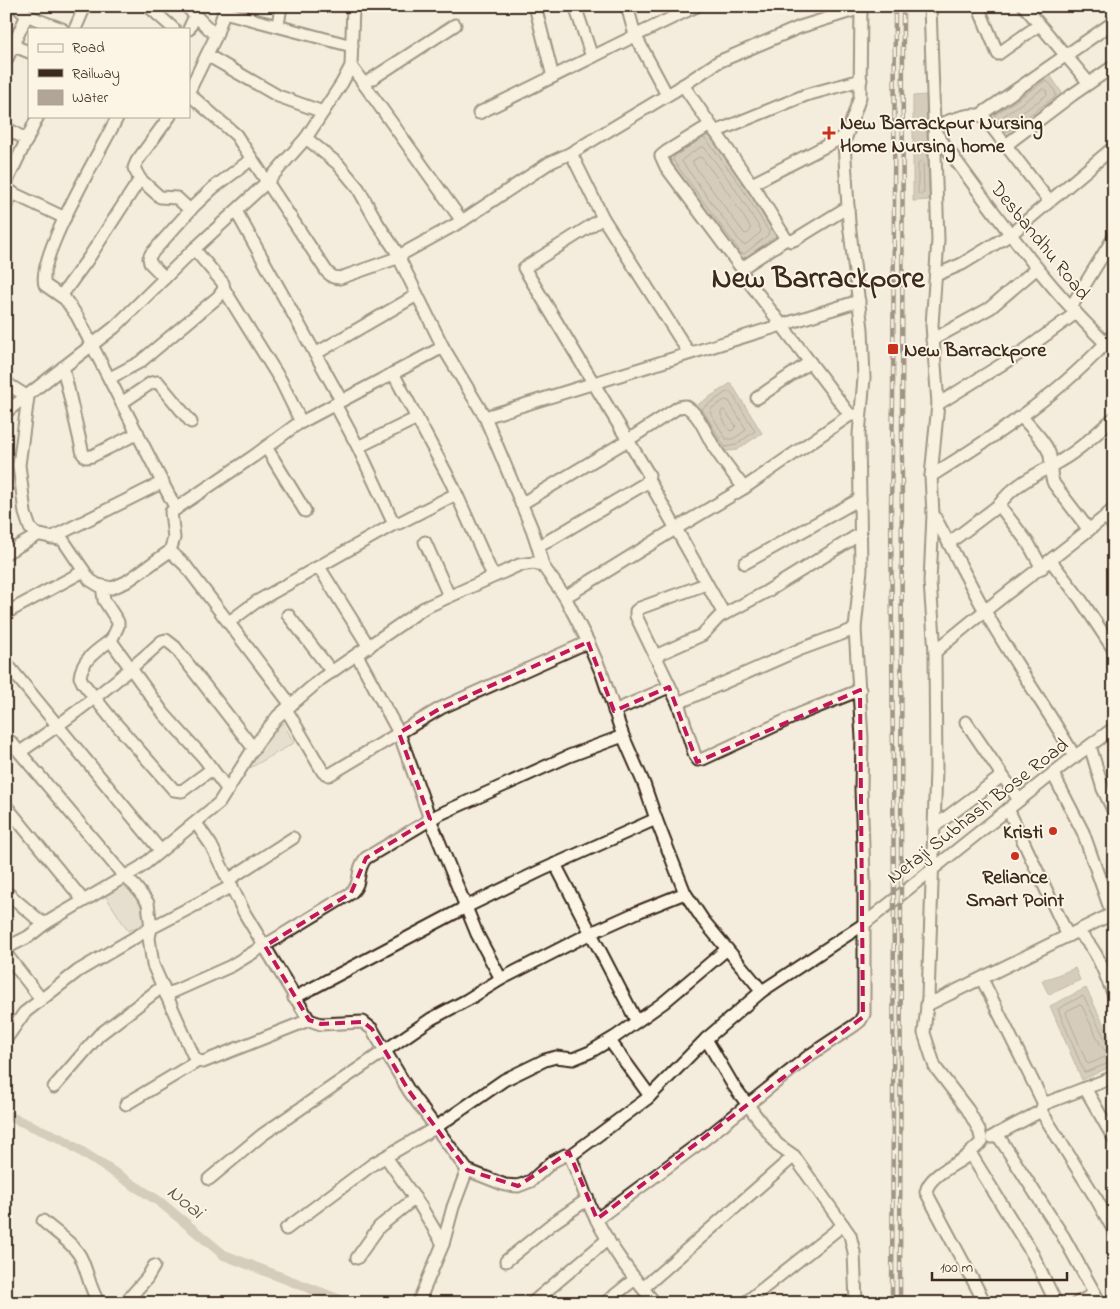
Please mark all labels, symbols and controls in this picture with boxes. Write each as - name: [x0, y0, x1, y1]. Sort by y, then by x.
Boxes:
- legend: [28, 28, 190, 118]
- text: Road: [72, 37, 105, 59]
- text: Railway: [72, 63, 120, 86]
- text: Water: [72, 87, 108, 109]
- place label: New Barrackpur Nursing Home Nursing home: [840, 110, 1043, 163]
- marker: New Barrackpur Nursing Home Nursing home: [822, 126, 836, 140]
- street label: Desbandhu Road: [981, 175, 1096, 307]
- district label: New Barrackpore: [711, 258, 926, 302]
- place label: New Barrackpore: [904, 337, 1047, 366]
- marker: New Barrackpore: [886, 342, 900, 356]
- street label: Netaji Subhash Bose Road: [882, 732, 1075, 892]
- place label: Kristi: [1003, 819, 1043, 848]
- marker: Kristi: [1047, 825, 1059, 837]
- marker: Reliance Smart Point: [1009, 850, 1021, 862]
- place label: Reliance Smart Point: [966, 864, 1064, 916]
- water label: Noai: [160, 1178, 212, 1228]
- scale bar: [932, 1249, 1068, 1281]
- text: 100 m: [940, 1257, 973, 1279]

